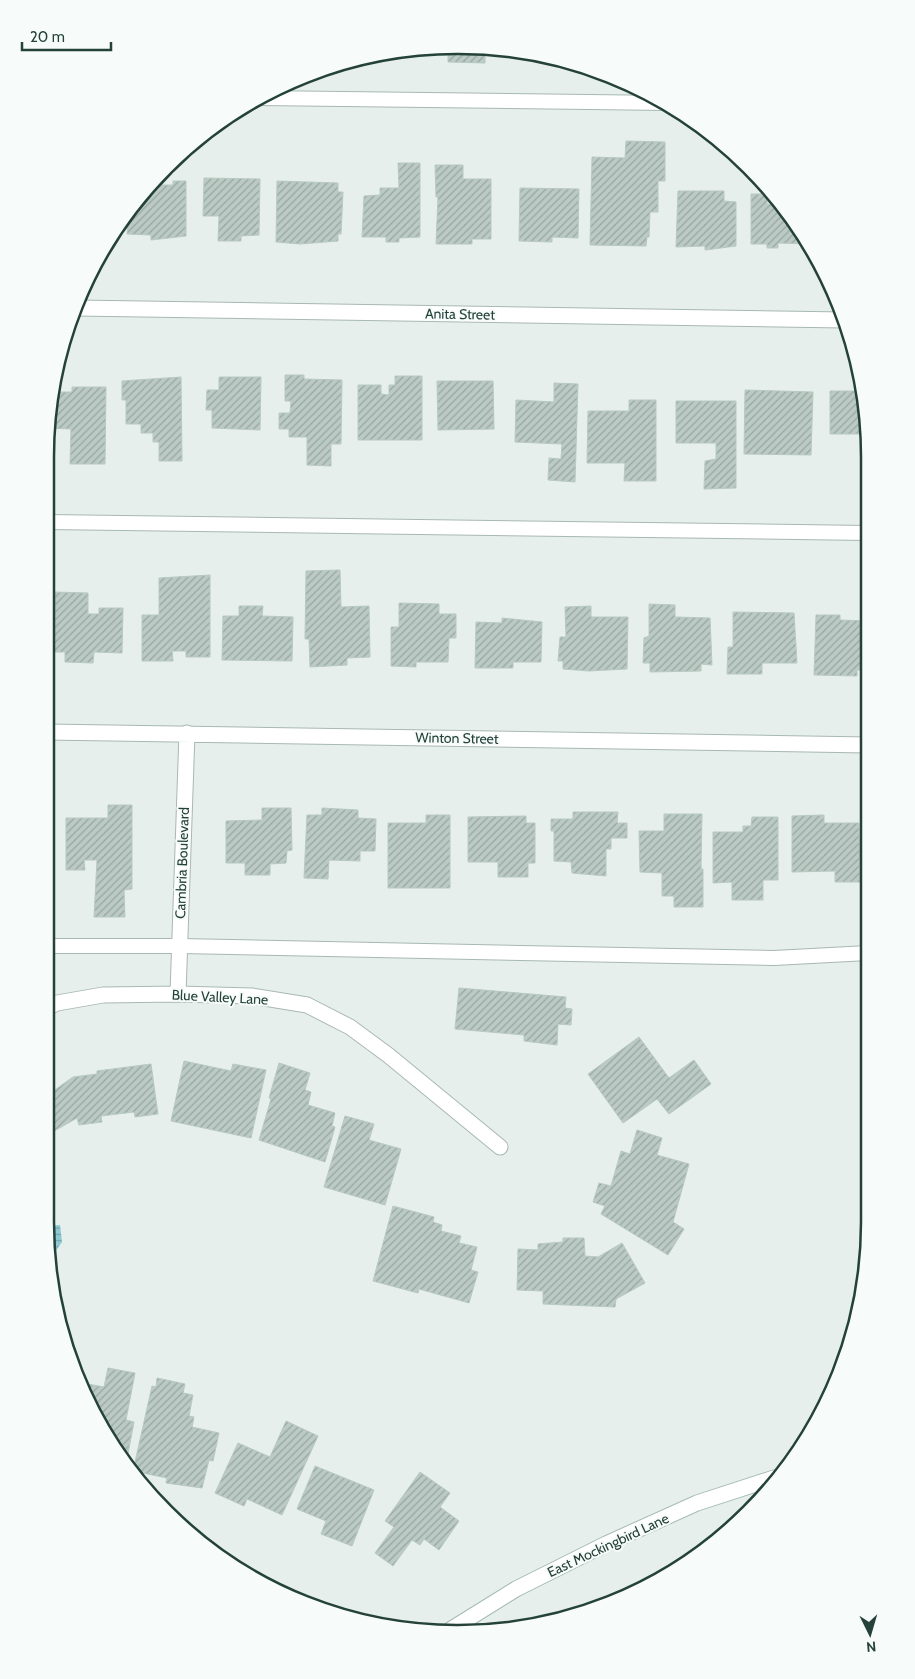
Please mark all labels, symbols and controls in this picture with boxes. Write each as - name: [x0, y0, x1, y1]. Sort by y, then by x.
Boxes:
- scale bar: [22, 20, 111, 52]
- text: 20 m: [30, 28, 65, 46]
- street label: Anita Street: [425, 304, 495, 324]
- street label: Winton Street: [415, 728, 499, 748]
- street label: Cambria Boulevard: [171, 807, 193, 919]
- street label: Blue Valley Lane: [171, 985, 269, 1009]
- street label: East Mockingbird Lane: [544, 1509, 672, 1581]
- north arrow: [845, 1609, 895, 1659]
- text: N: [865, 1638, 877, 1656]

